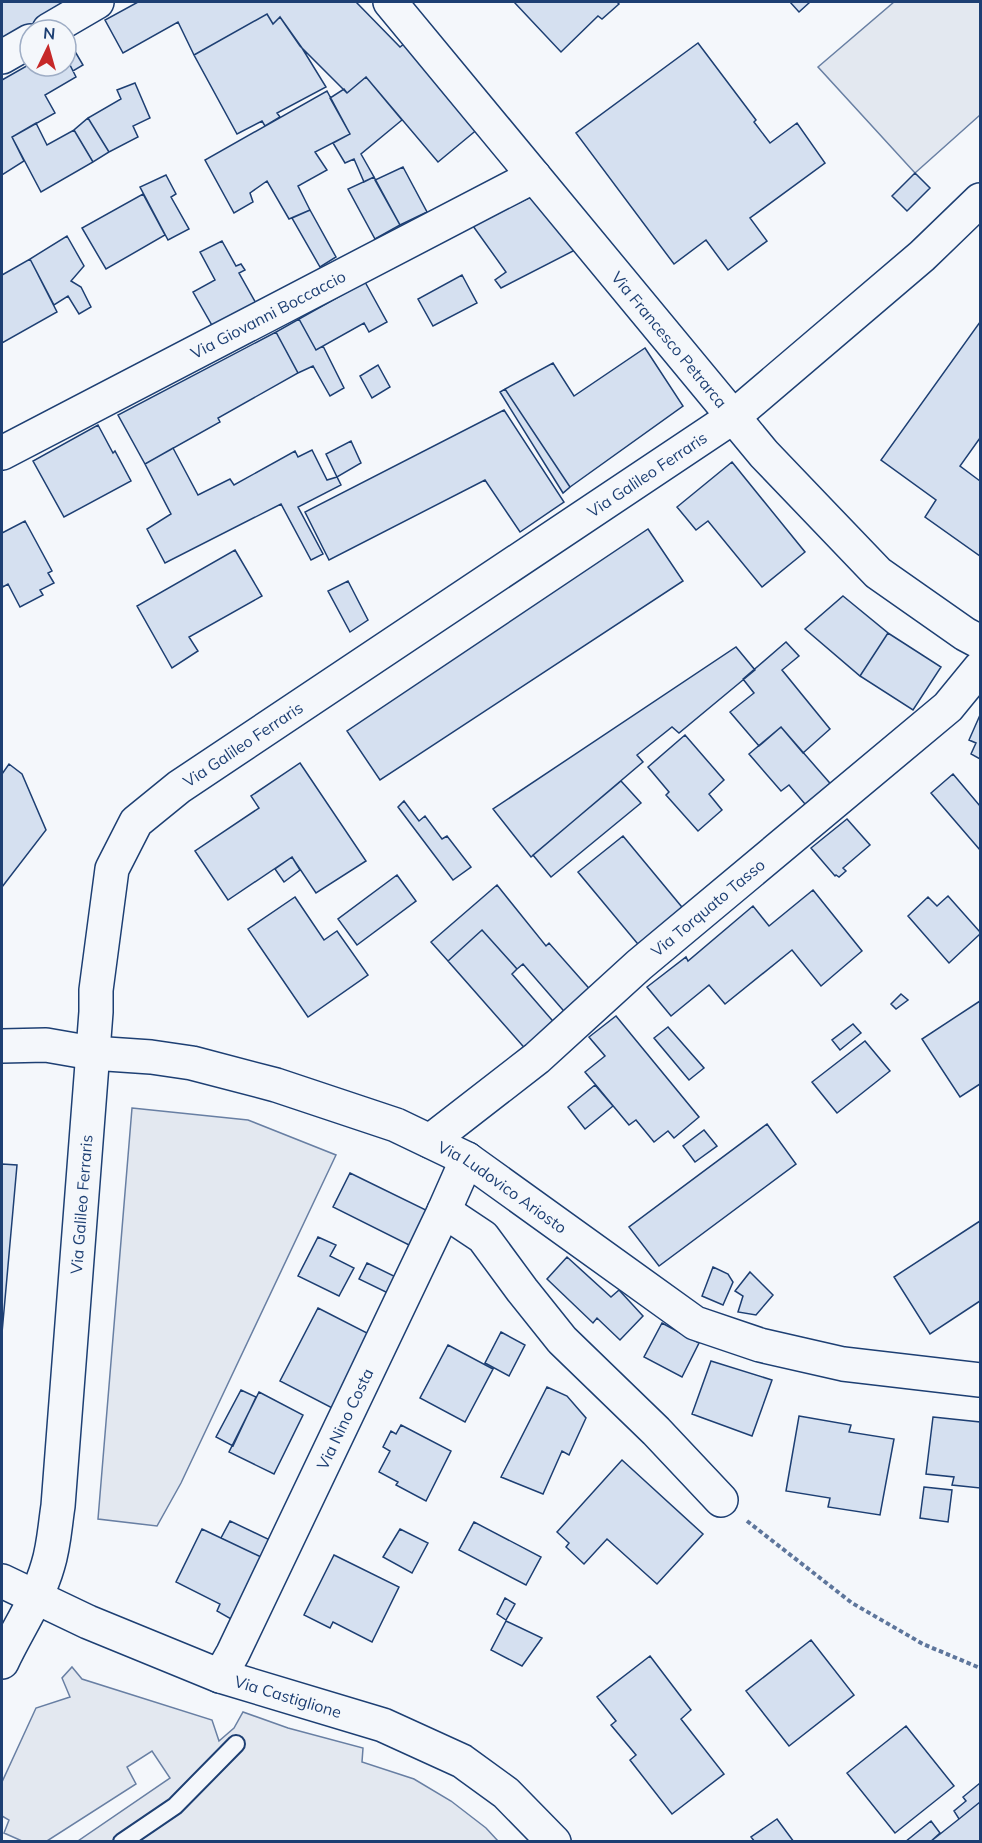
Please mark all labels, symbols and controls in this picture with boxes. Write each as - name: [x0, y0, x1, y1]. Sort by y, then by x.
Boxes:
- north arrow: [18, 18, 78, 78]
- text: N: [42, 23, 56, 44]
- street label: Via Giovanni Boccaccio: [187, 266, 349, 363]
- street label: Via Francesco Petrarca: [607, 267, 731, 412]
- street label: Via Galileo Ferraris: [583, 427, 711, 522]
- street label: Via Galileo Ferraris: [179, 697, 307, 791]
- street label: Via Torquato Tasso: [647, 854, 769, 961]
- street label: Via Galileo Ferraris: [66, 1134, 97, 1275]
- street label: Via Ludovico Ariosto: [435, 1137, 571, 1237]
- street label: Via Nino Costa: [312, 1365, 378, 1473]
- street label: Via Castiglione: [232, 1671, 344, 1722]

